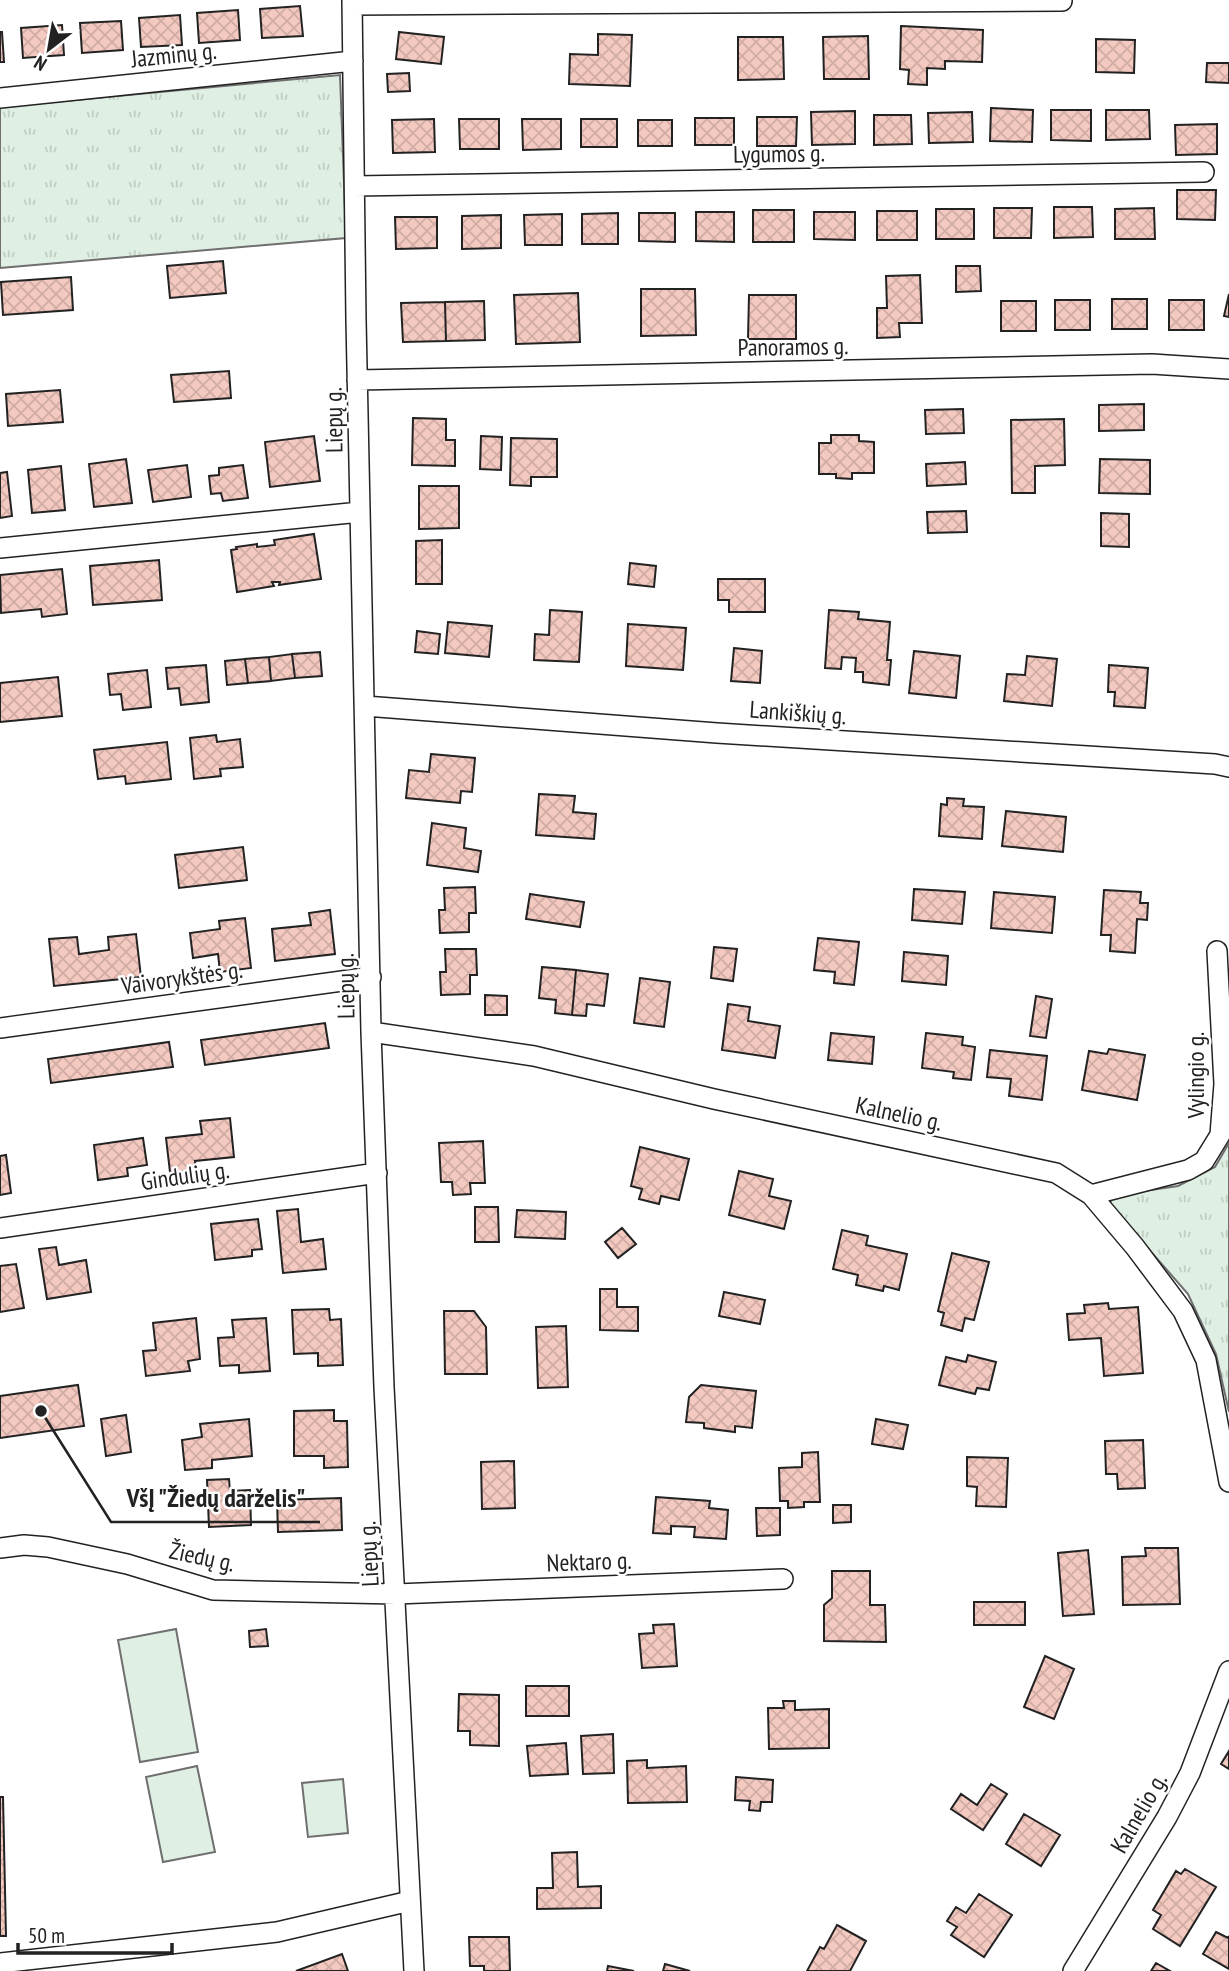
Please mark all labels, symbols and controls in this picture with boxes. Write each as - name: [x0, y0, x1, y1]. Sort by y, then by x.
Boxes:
- north arrow: [14, 14, 84, 84]
- street label: Jazminų g.: [129, 35, 218, 74]
- text: N: [30, 51, 51, 77]
- street label: Lygumos g.: [733, 137, 825, 170]
- street label: Panoramos g.: [737, 330, 849, 363]
- street label: Liepų g.: [317, 387, 350, 453]
- street label: Lankiškių g.: [749, 694, 848, 731]
- street label: Liepų g.: [329, 953, 362, 1019]
- street label: Vaivorykštės g.: [118, 954, 244, 1001]
- street label: Vylingio g.: [1180, 1032, 1211, 1119]
- street label: Kalnelio g.: [853, 1089, 945, 1138]
- street label: Gindulių g.: [139, 1154, 231, 1197]
- callout: VšĮ "Žiedų darželis": [111, 1475, 320, 1522]
- text: VšĮ "Žiedų darželis": [126, 1481, 305, 1514]
- street label: Liepų g.: [351, 1520, 386, 1588]
- street label: Žiedų g.: [167, 1534, 238, 1579]
- street label: Nektaro g.: [546, 1545, 632, 1578]
- street label: Kalnelio g.: [1103, 1767, 1174, 1859]
- scale bar: [18, 1912, 172, 1956]
- text: 50 m: [28, 1922, 65, 1949]

